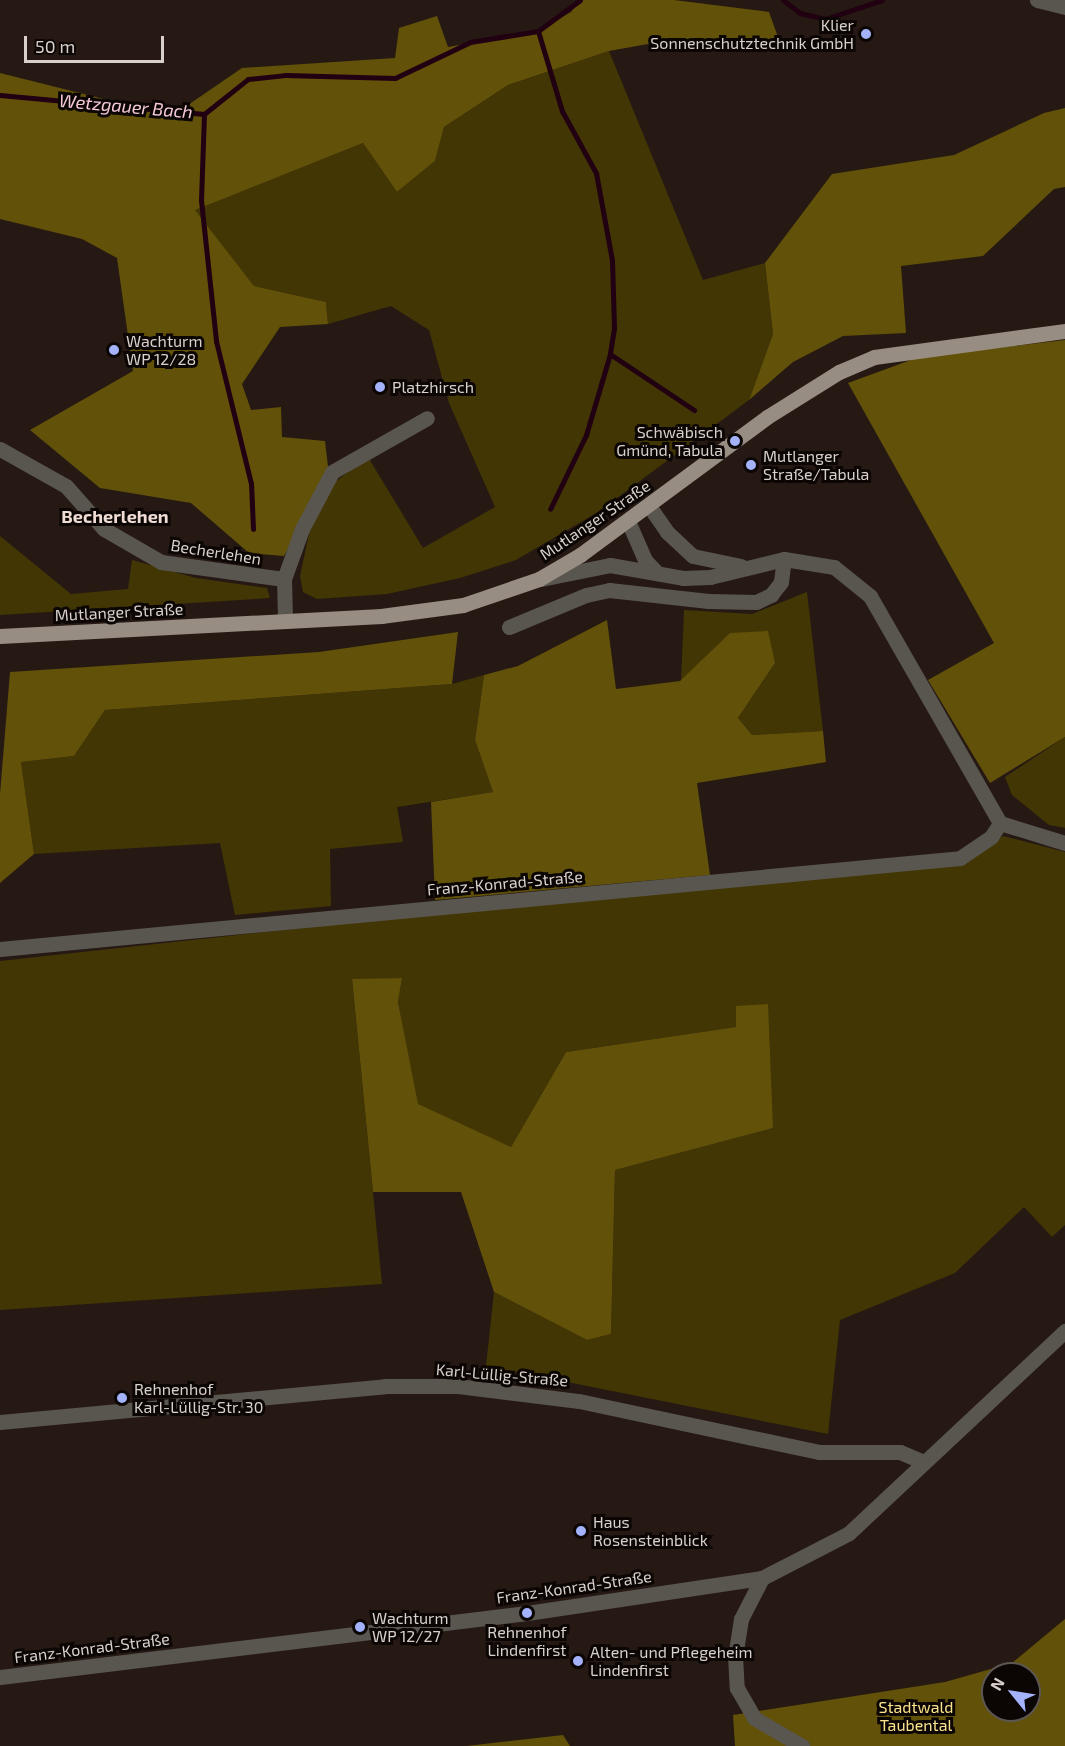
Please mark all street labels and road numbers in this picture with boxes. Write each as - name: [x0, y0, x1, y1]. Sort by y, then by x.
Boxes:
- street label: Mutlanger Straße: [536, 476, 654, 564]
- street label: Becherlehen: [169, 535, 263, 569]
- street label: Mutlanger Straße: [54, 599, 184, 625]
- street label: Franz-Konrad-Straße: [426, 867, 584, 899]
- street label: Karl-Lüllig-Straße: [435, 1360, 569, 1390]
- street label: Franz-Konrad-Straße: [495, 1567, 653, 1607]
- street label: Franz-Konrad-Straße: [13, 1629, 171, 1667]

